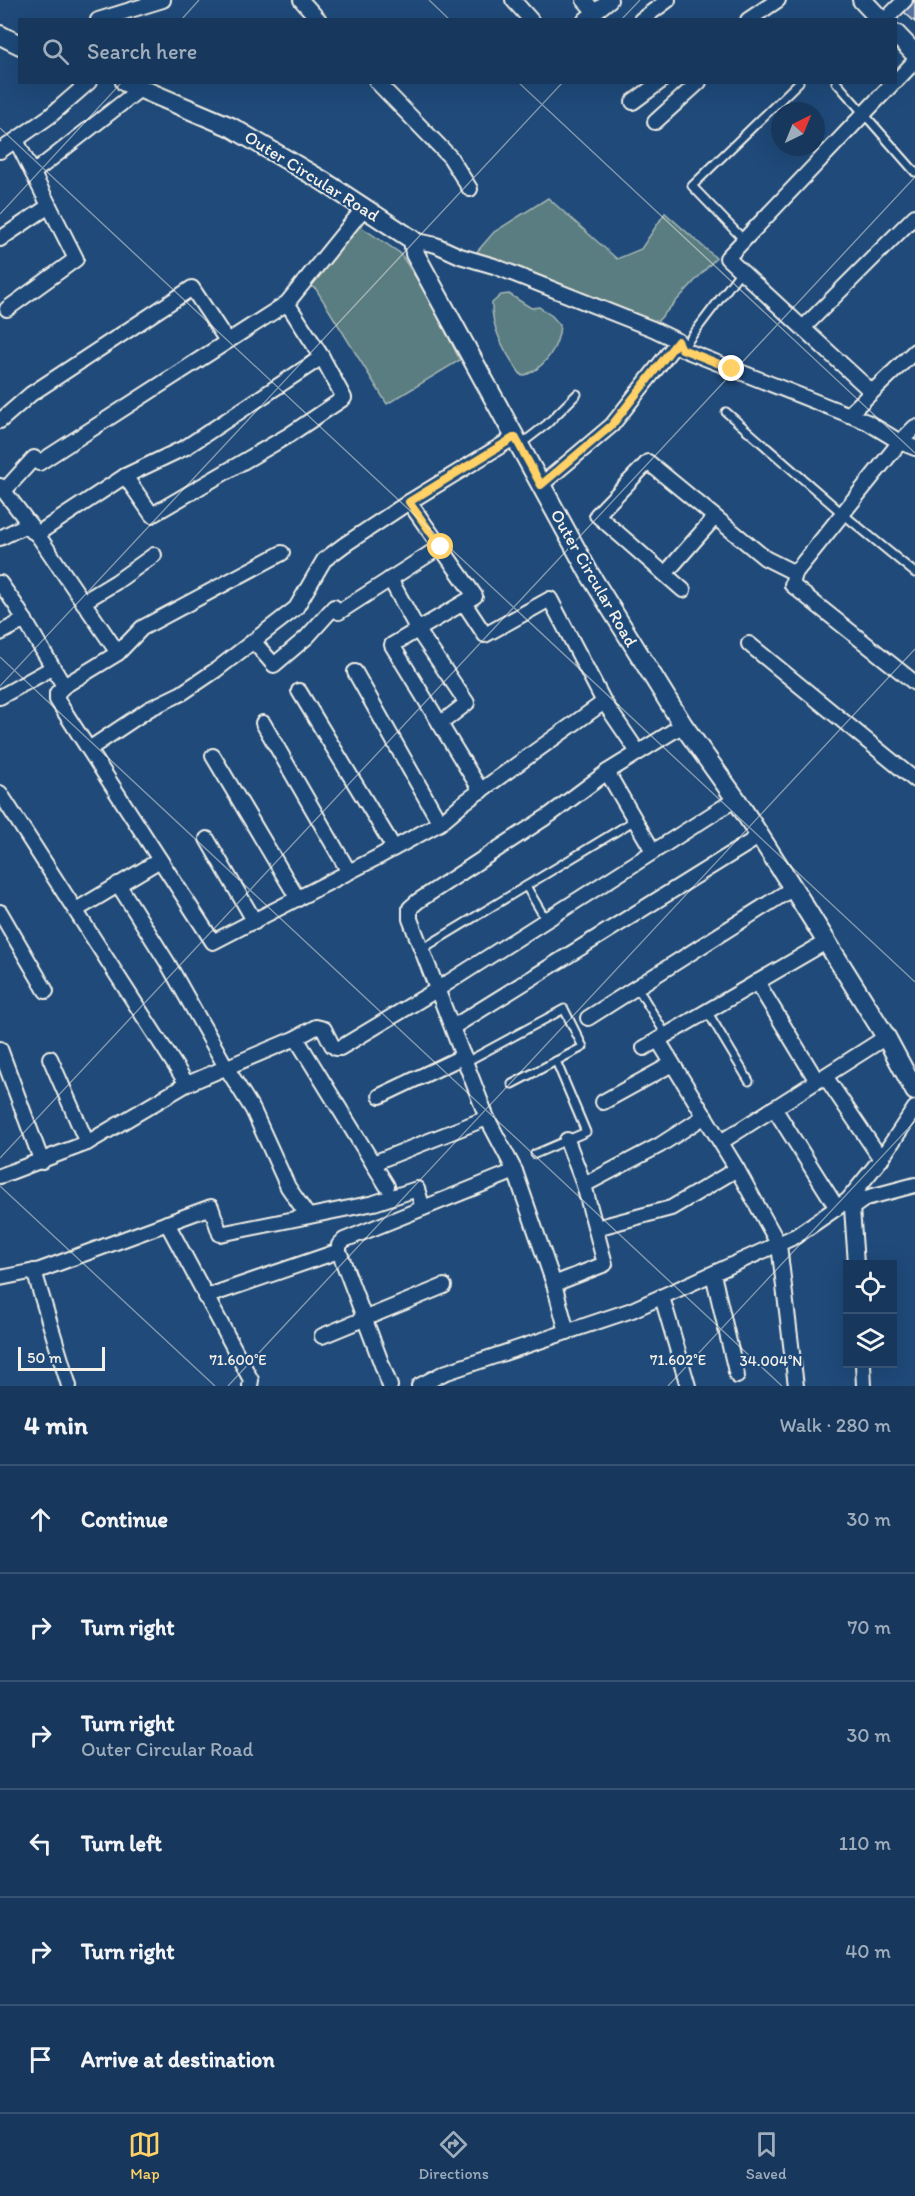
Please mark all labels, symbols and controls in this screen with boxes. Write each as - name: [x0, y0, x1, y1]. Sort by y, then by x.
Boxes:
- search box: [18, 18, 897, 84]
- icon: search: [39, 35, 72, 68]
- text: Search here: [87, 38, 197, 65]
- north arrow: [771, 102, 825, 156]
- street label: Outer Circular Road: [240, 126, 384, 227]
- route end: [718, 355, 744, 381]
- street label: Outer Circular Road: [546, 505, 642, 651]
- route start: [427, 533, 453, 559]
- map controls: [843, 1260, 897, 1368]
- button: locate: [843, 1260, 897, 1314]
- button: layers: [843, 1314, 897, 1368]
- scale bar: [18, 1344, 105, 1372]
- text: 50 m: [27, 1348, 62, 1367]
- text: 71.600°E: [209, 1351, 267, 1369]
- text: 71.602°E: [650, 1351, 706, 1369]
- text: 34.004°N: [740, 1352, 802, 1370]
- text: 4 min: [24, 1409, 88, 1441]
- text: Walk · 280 m: [779, 1413, 891, 1437]
- icon: ahead: [24, 1503, 57, 1536]
- text: Continue: [81, 1506, 168, 1533]
- text: 30 m: [846, 1507, 891, 1531]
- icon: right: [24, 1611, 57, 1644]
- text: Turn right: [81, 1614, 175, 1641]
- text: 70 m: [847, 1615, 891, 1639]
- text: Turn right: [81, 1710, 175, 1737]
- icon: right: [24, 1719, 57, 1752]
- text: 30 m: [846, 1723, 891, 1747]
- text: Outer Circular Road: [81, 1737, 254, 1761]
- icon: left: [24, 1827, 57, 1860]
- text: Turn left: [81, 1830, 162, 1857]
- text: 110 m: [839, 1831, 891, 1855]
- icon: right: [24, 1935, 57, 1968]
- text: Turn right: [81, 1938, 175, 1965]
- text: 40 m: [845, 1939, 891, 1963]
- icon: arrive: [24, 2043, 57, 2076]
- text: Arrive at destination: [81, 2046, 275, 2073]
- tab: Map: [128, 2128, 161, 2183]
- tab: Directions: [418, 2128, 489, 2183]
- tab: Saved: [746, 2128, 787, 2183]

